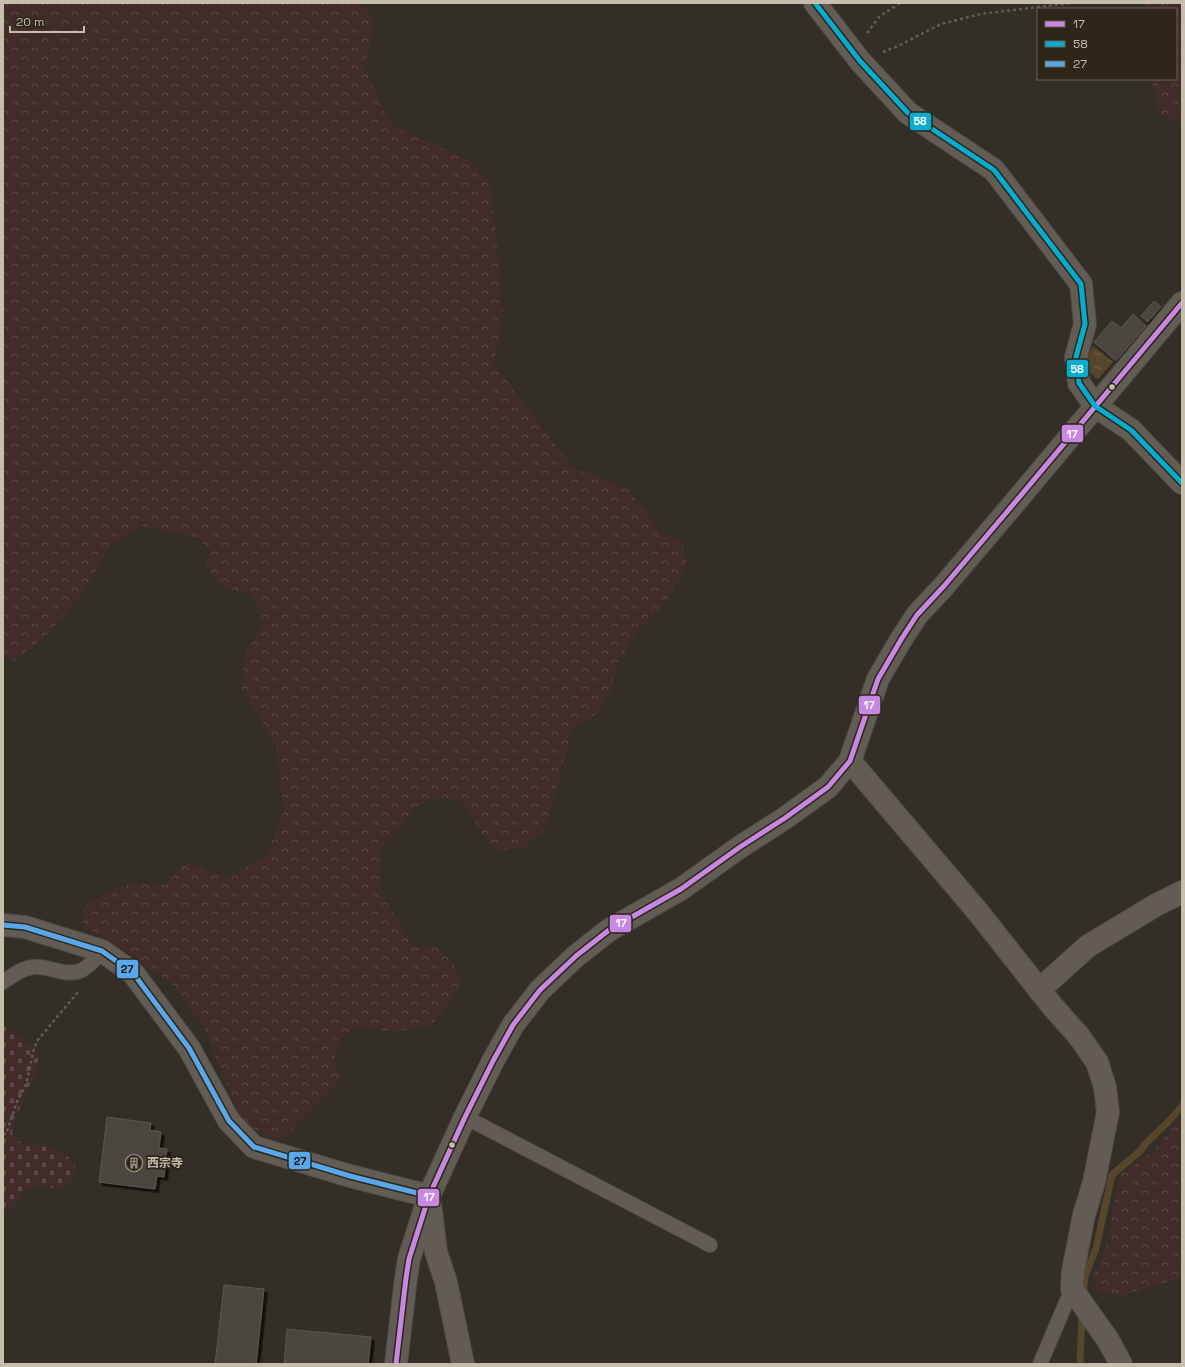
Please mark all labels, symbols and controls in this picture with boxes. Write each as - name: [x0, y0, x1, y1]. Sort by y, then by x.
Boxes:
- scale bar: [10, 8, 84, 34]
- legend: [1037, 8, 1177, 80]
- text: 20 m: [16, 14, 44, 30]
- text: 17: [1073, 16, 1085, 32]
- text: 58: [1073, 36, 1088, 52]
- text: 27: [1073, 56, 1087, 72]
- line badge: 58: [909, 112, 932, 131]
- text: 58: [913, 114, 927, 128]
- line badge: 58: [1066, 359, 1089, 378]
- text: 58: [1070, 362, 1084, 376]
- unlabelled marker: [1107, 382, 1117, 392]
- line badge: 17: [1061, 424, 1084, 443]
- text: 17: [1066, 427, 1078, 441]
- line badge: 17: [858, 695, 881, 715]
- text: 17: [863, 698, 875, 712]
- line badge: 17: [609, 914, 632, 933]
- text: 17: [615, 916, 627, 930]
- line badge: 27: [116, 959, 139, 979]
- text: 27: [121, 962, 133, 976]
- unlabelled marker: [447, 1140, 457, 1150]
- line badge: 27: [288, 1151, 311, 1170]
- building icon: 西宗寺: [124, 1153, 144, 1173]
- text: 27: [294, 1154, 306, 1168]
- place label: 西宗寺: [147, 1155, 183, 1171]
- line badge: 17: [417, 1188, 440, 1207]
- text: 17: [423, 1190, 435, 1204]

